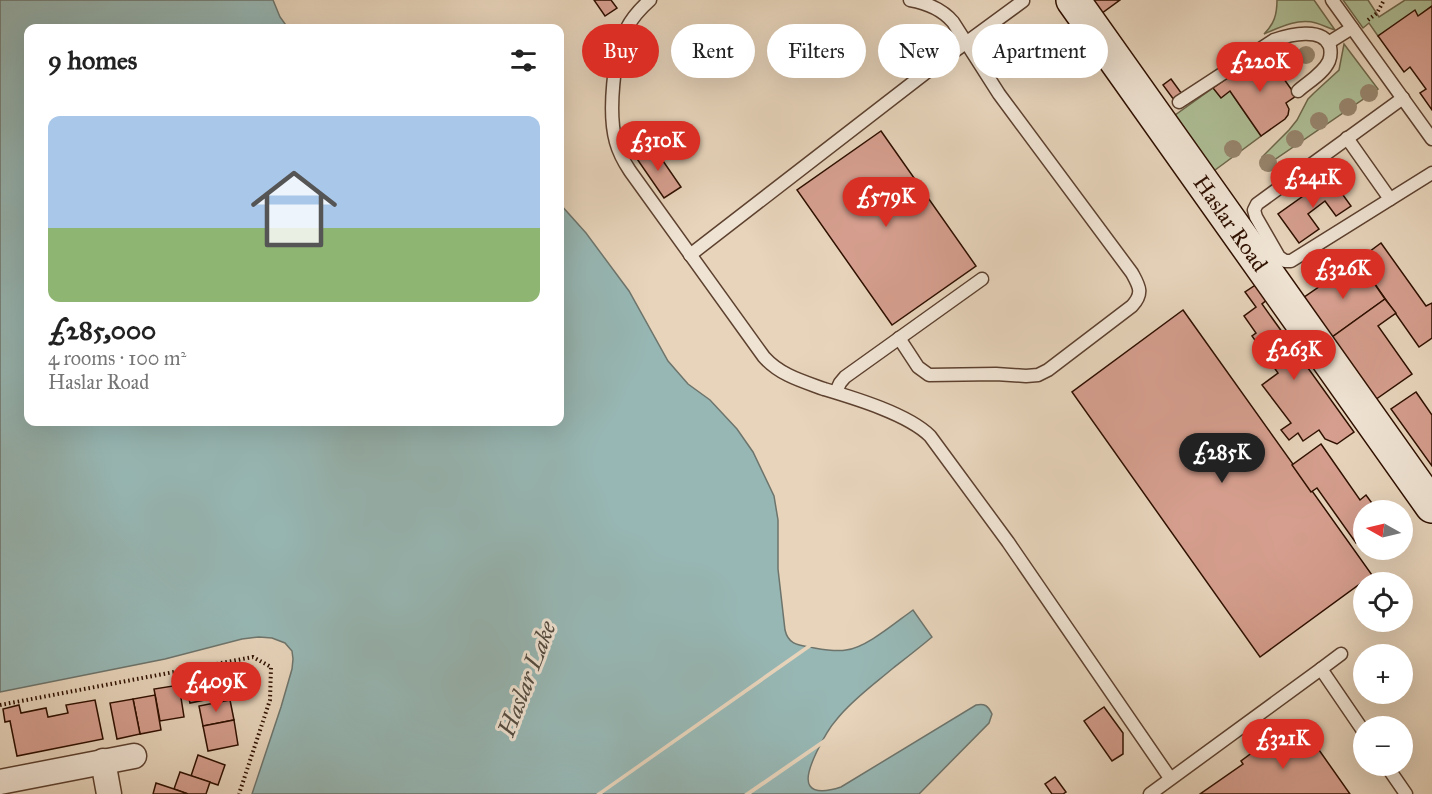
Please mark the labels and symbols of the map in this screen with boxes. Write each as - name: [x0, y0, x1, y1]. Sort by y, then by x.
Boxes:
- pin: £220K: [1218, 42, 1302, 93]
- pin: £310K: [616, 121, 700, 172]
- pin: £241K: [1271, 158, 1355, 209]
- street label: Haslar Road: [1188, 170, 1274, 277]
- pin: £579K: [844, 177, 928, 228]
- pin: £326K: [1301, 249, 1385, 300]
- pin: £263K: [1252, 330, 1336, 381]
- pin: £285K: [1180, 433, 1264, 484]
- north arrow: [1353, 500, 1413, 560]
- water label: Haslar Lake: [491, 616, 563, 742]
- pin: £409K: [174, 662, 258, 713]
- pin: £321K: [1241, 719, 1325, 770]

